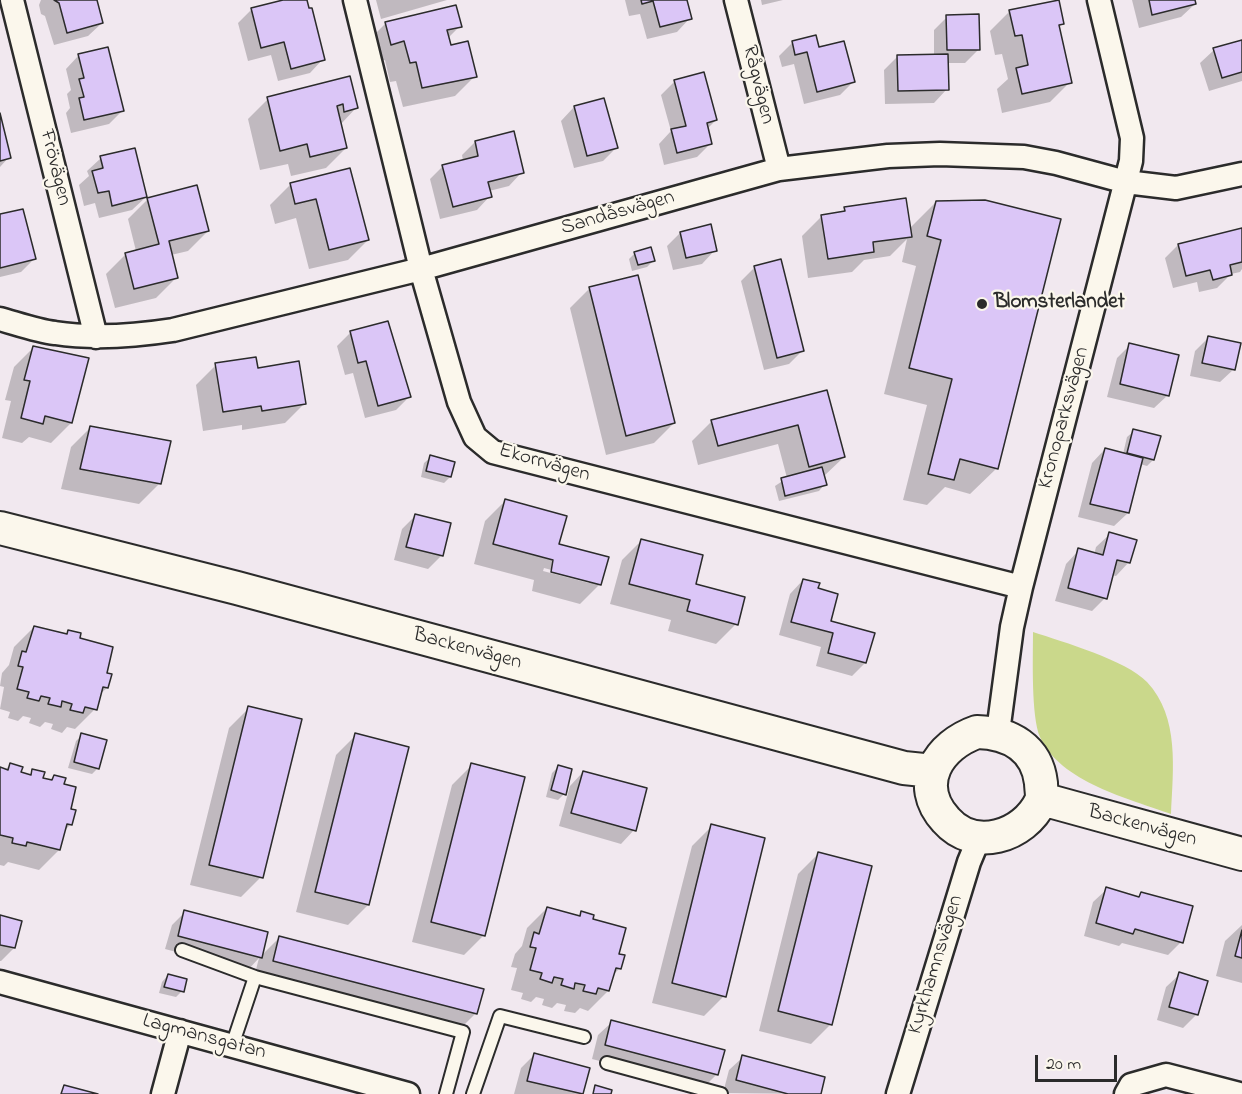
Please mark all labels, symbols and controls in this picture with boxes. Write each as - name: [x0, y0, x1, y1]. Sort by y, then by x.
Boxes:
- street label: Rågvägen: [735, 43, 779, 127]
- street label: Frövägen: [32, 127, 76, 209]
- street label: Sandåsvägen: [558, 186, 678, 242]
- place label: Blomsterlandet: [994, 291, 1125, 317]
- marker: Blomsterlandet: [975, 297, 989, 311]
- street label: Kronoparksvägen: [1034, 344, 1096, 492]
- street label: Ekorrvägen: [495, 439, 593, 489]
- street label: Backenvägen: [410, 623, 524, 677]
- street label: Backenvägen: [1085, 800, 1199, 854]
- street label: Kyrkhamnsvägen: [904, 892, 970, 1038]
- street label: Lagmansgatan: [140, 1009, 268, 1067]
- scale bar: [1038, 1043, 1120, 1081]
- text: 20 m: [1046, 1052, 1081, 1078]

